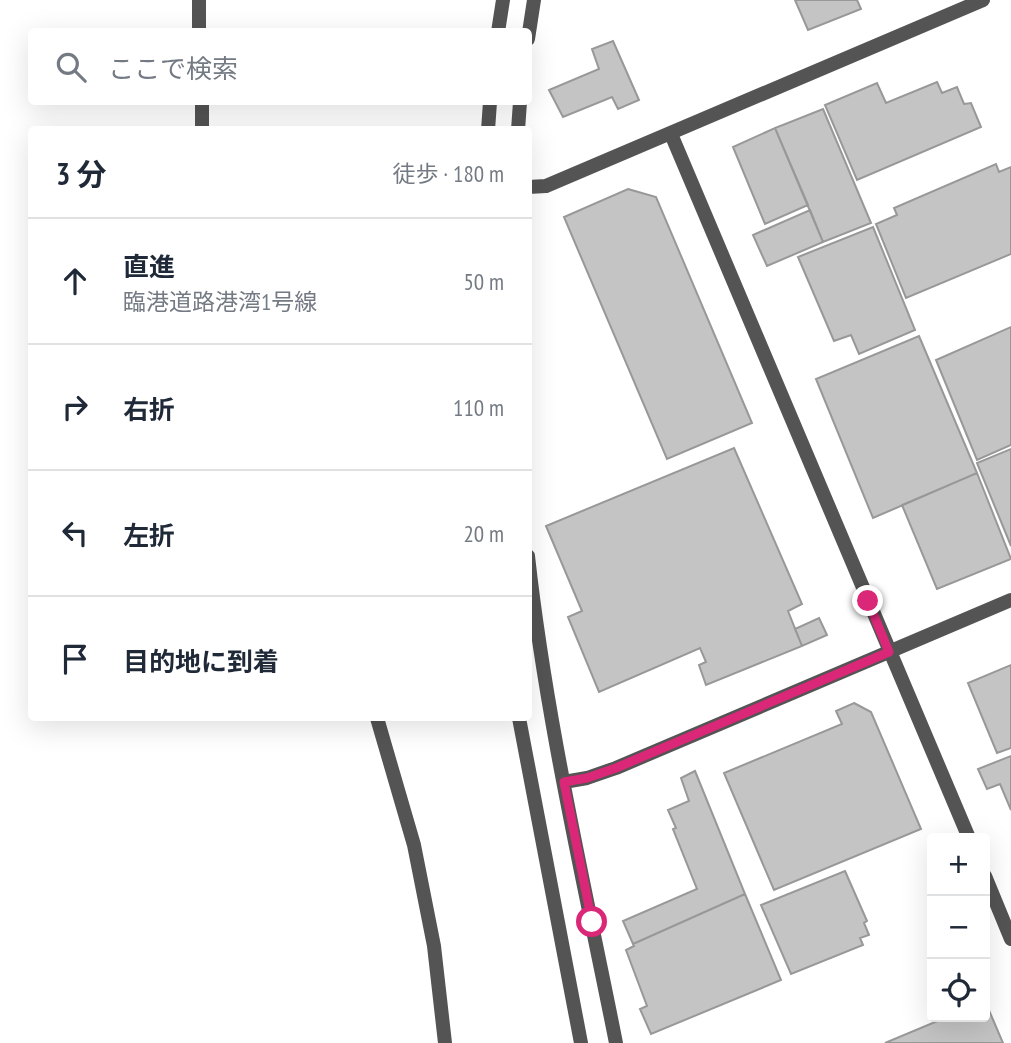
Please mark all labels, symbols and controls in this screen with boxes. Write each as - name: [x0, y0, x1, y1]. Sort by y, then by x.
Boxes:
- search box: [28, 28, 532, 105]
- icon: search: [52, 48, 90, 86]
- text: ここで検索: [108, 52, 238, 85]
- text: 3 分: [56, 154, 107, 193]
- text: 徒歩 · 180 m: [392, 159, 504, 188]
- text: 直進: [123, 250, 175, 283]
- icon: ahead: [56, 262, 94, 300]
- text: 50 m: [463, 267, 504, 296]
- text: 臨港道路港湾1号線: [123, 287, 317, 316]
- icon: right: [56, 388, 94, 426]
- text: 右折: [123, 393, 175, 426]
- text: 110 m: [453, 393, 504, 422]
- icon: left: [56, 514, 94, 552]
- text: 左折: [123, 519, 175, 552]
- text: 20 m: [463, 519, 504, 548]
- route end: [852, 585, 883, 616]
- icon: arrive: [56, 640, 94, 678]
- text: 目的地に到着: [123, 645, 279, 678]
- map controls: [927, 833, 990, 1022]
- button: +: [927, 833, 990, 896]
- button: −: [927, 896, 990, 959]
- route start: [576, 906, 607, 937]
- button: locate: [927, 959, 990, 1022]

